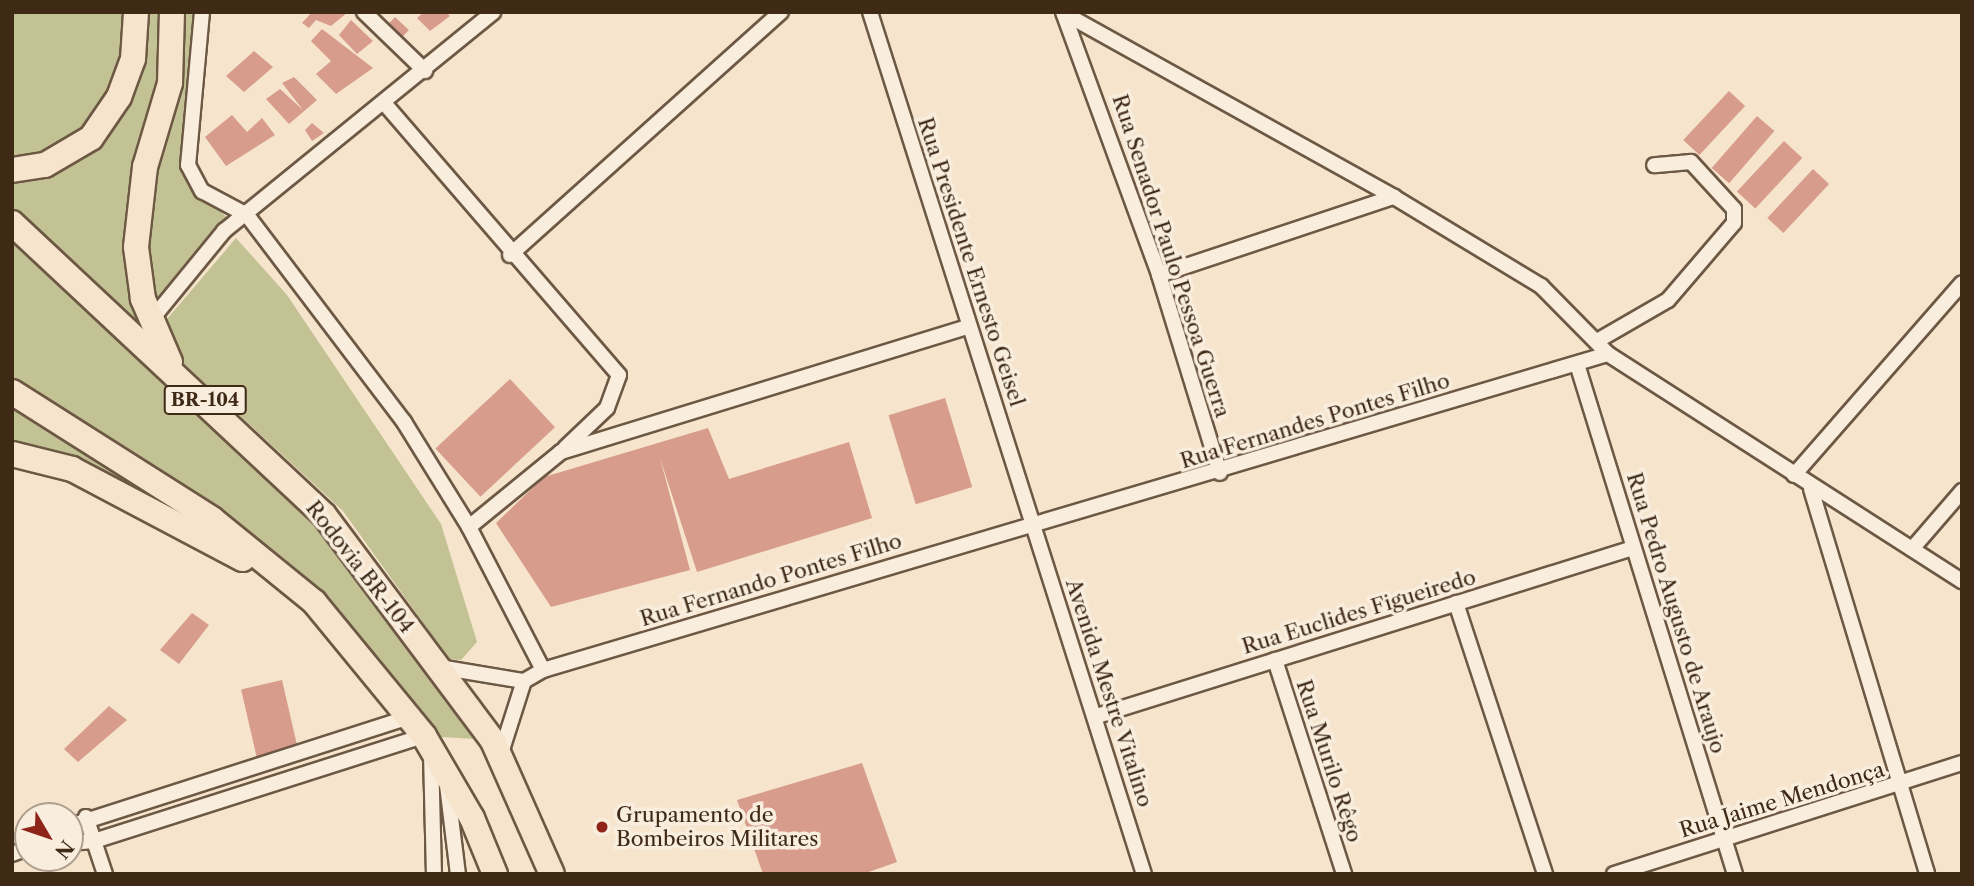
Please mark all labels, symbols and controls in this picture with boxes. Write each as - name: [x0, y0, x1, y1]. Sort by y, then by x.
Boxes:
- street label: Rua Senador Paulo Pessoa Guerra: [1107, 91, 1235, 421]
- street label: Rua Presidente Ernesto Geisel: [912, 114, 1030, 410]
- street label: Rua Fernandes Pontes Filho: [1177, 368, 1453, 474]
- road number: BR-104: [163, 384, 247, 416]
- street label: Rua Pedro Augusto de Araujo: [1621, 469, 1731, 757]
- street label: Rodovia BR-104: [300, 496, 420, 638]
- street label: Rua Fernando Pontes Filho: [637, 528, 905, 632]
- street label: Rua Euclides Figueiredo: [1239, 564, 1479, 660]
- street label: Avenida Mestre Vitalino: [1060, 575, 1158, 811]
- street label: Rua Murilo Rêgo: [1291, 676, 1367, 846]
- street label: Rua Jaime Mendonça: [1676, 757, 1888, 843]
- north arrow: [14, 802, 84, 872]
- place label: Grupamento de Bombeiros Militares: [616, 802, 818, 852]
- marker: Grupamento de Bombeiros Militares: [594, 819, 610, 835]
- text: N: [50, 836, 78, 863]

